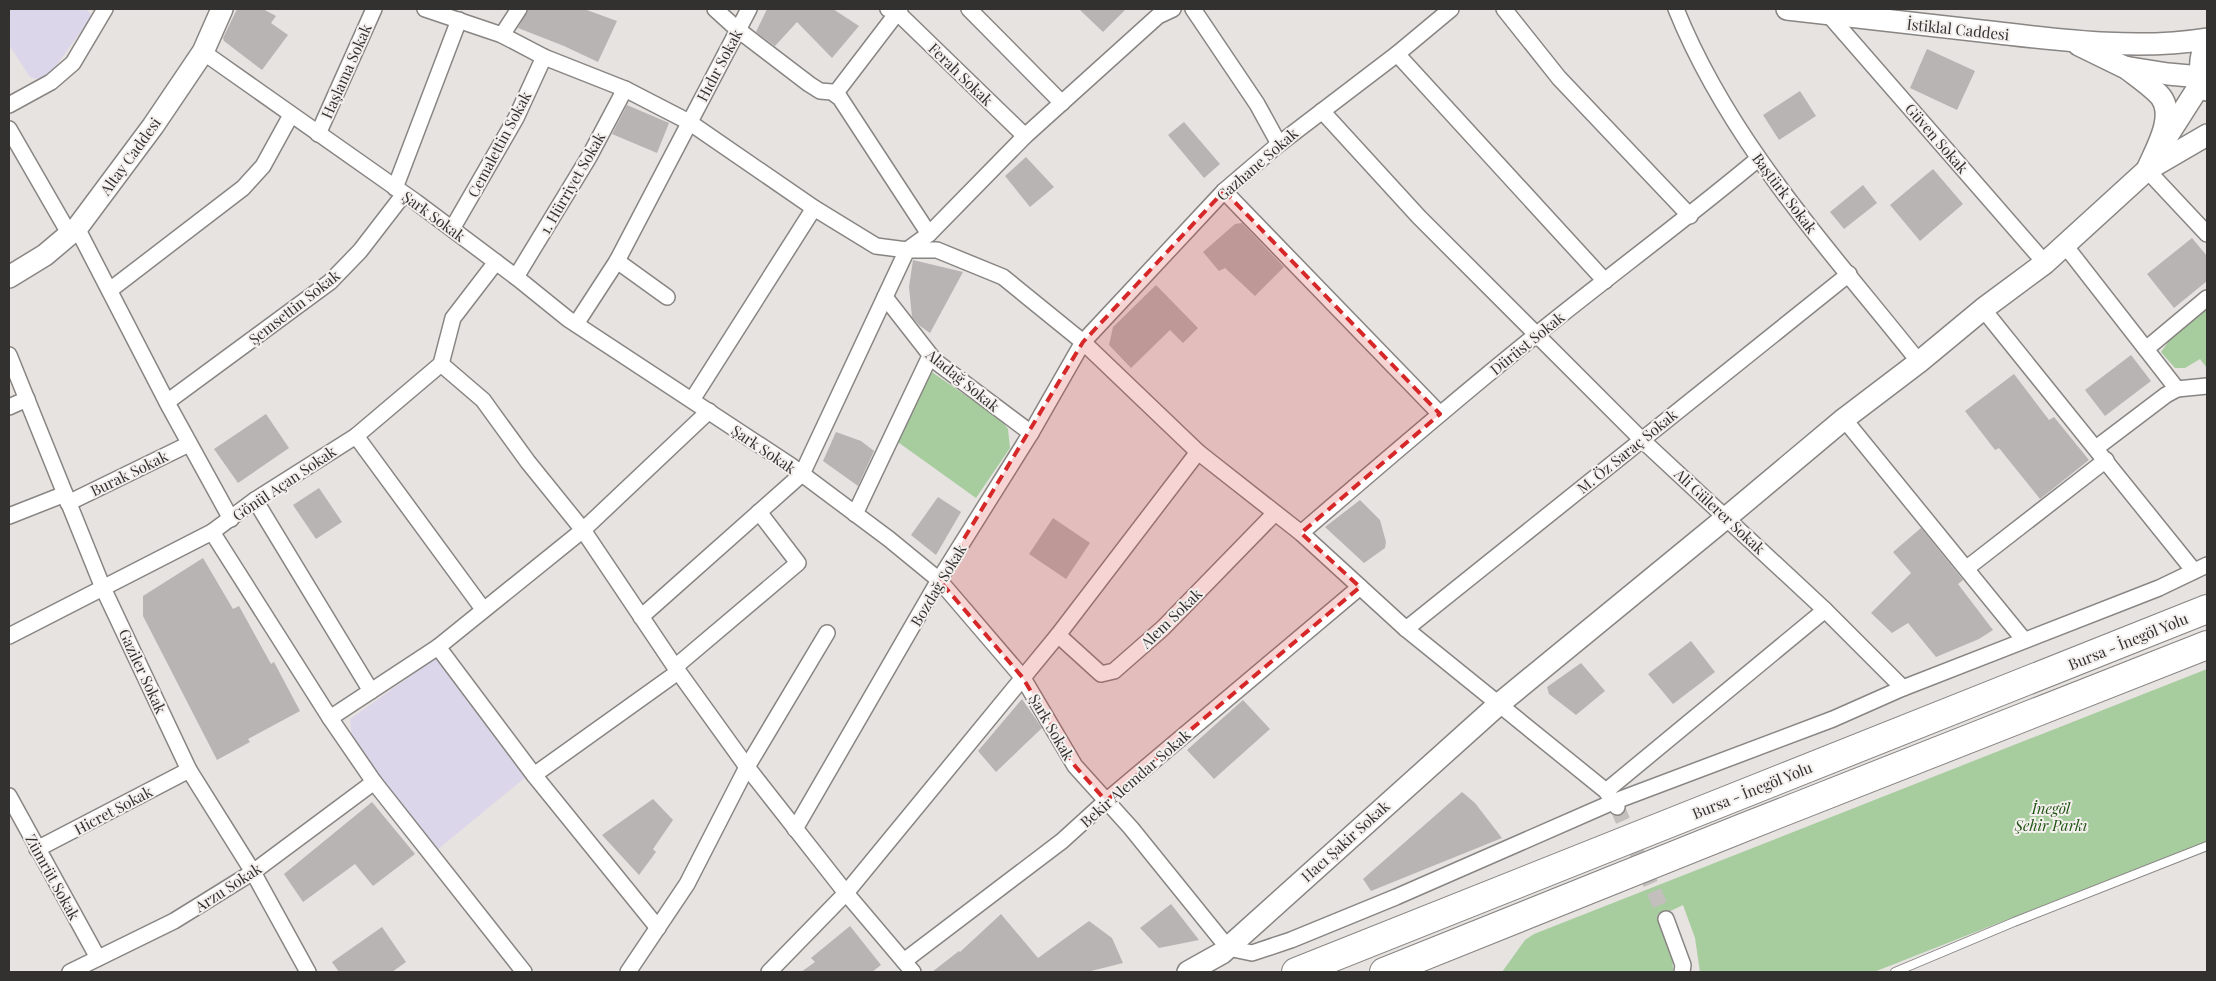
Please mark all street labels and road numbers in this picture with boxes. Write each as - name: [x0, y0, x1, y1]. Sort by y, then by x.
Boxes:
- street label: İstiklal Caddesi: [1906, 14, 2011, 44]
- street label: Haşlama Sokak: [316, 20, 376, 121]
- street label: Hıdır Sokak: [692, 25, 747, 105]
- street label: Ferah Sokak: [924, 38, 998, 110]
- street label: Cemalettin Sokak: [463, 87, 536, 201]
- street label: Güven Sokak: [1901, 99, 1973, 178]
- street label: Altay Caddesi: [95, 113, 165, 200]
- street label: Gazhane Sokak: [1212, 123, 1302, 205]
- street label: 1. Hürriyet Sokak: [535, 128, 610, 238]
- street label: Baştürk Sokak: [1748, 149, 1822, 238]
- street label: Şark Sokak: [398, 186, 470, 246]
- street label: Şemsettin Sokak: [244, 265, 344, 349]
- street label: Dürüst Sokak: [1486, 306, 1569, 379]
- street label: Aladağ Sokak: [921, 344, 1004, 416]
- street label: M. Öz Saraç Sokak: [1573, 404, 1682, 498]
- street label: Şark Sokak: [728, 420, 801, 478]
- street label: Gönül Açan Sokak: [228, 441, 340, 525]
- street label: Burak Sokak: [87, 445, 172, 500]
- street label: Ali Gülerer Sokak: [1670, 463, 1770, 559]
- street label: Bozdağ Sokak: [906, 540, 971, 630]
- street label: Alem Sokak: [1135, 583, 1207, 653]
- street label: Bursa - İnegöl Yolu: [2065, 608, 2191, 674]
- street label: Gaziler Sokak: [115, 625, 172, 717]
- street label: Şark Sokak: [1025, 690, 1079, 765]
- street label: Bekir Alemdar Sokak: [1076, 724, 1195, 831]
- street label: Bursa - İnegöl Yolu: [1689, 757, 1815, 823]
- street label: Hicret Sokak: [70, 781, 156, 839]
- street label: Hacı Şakir Sokak: [1297, 795, 1394, 886]
- street label: Zümrüt Sokak: [21, 831, 85, 924]
- street label: Arzu Sokak: [190, 858, 266, 917]

